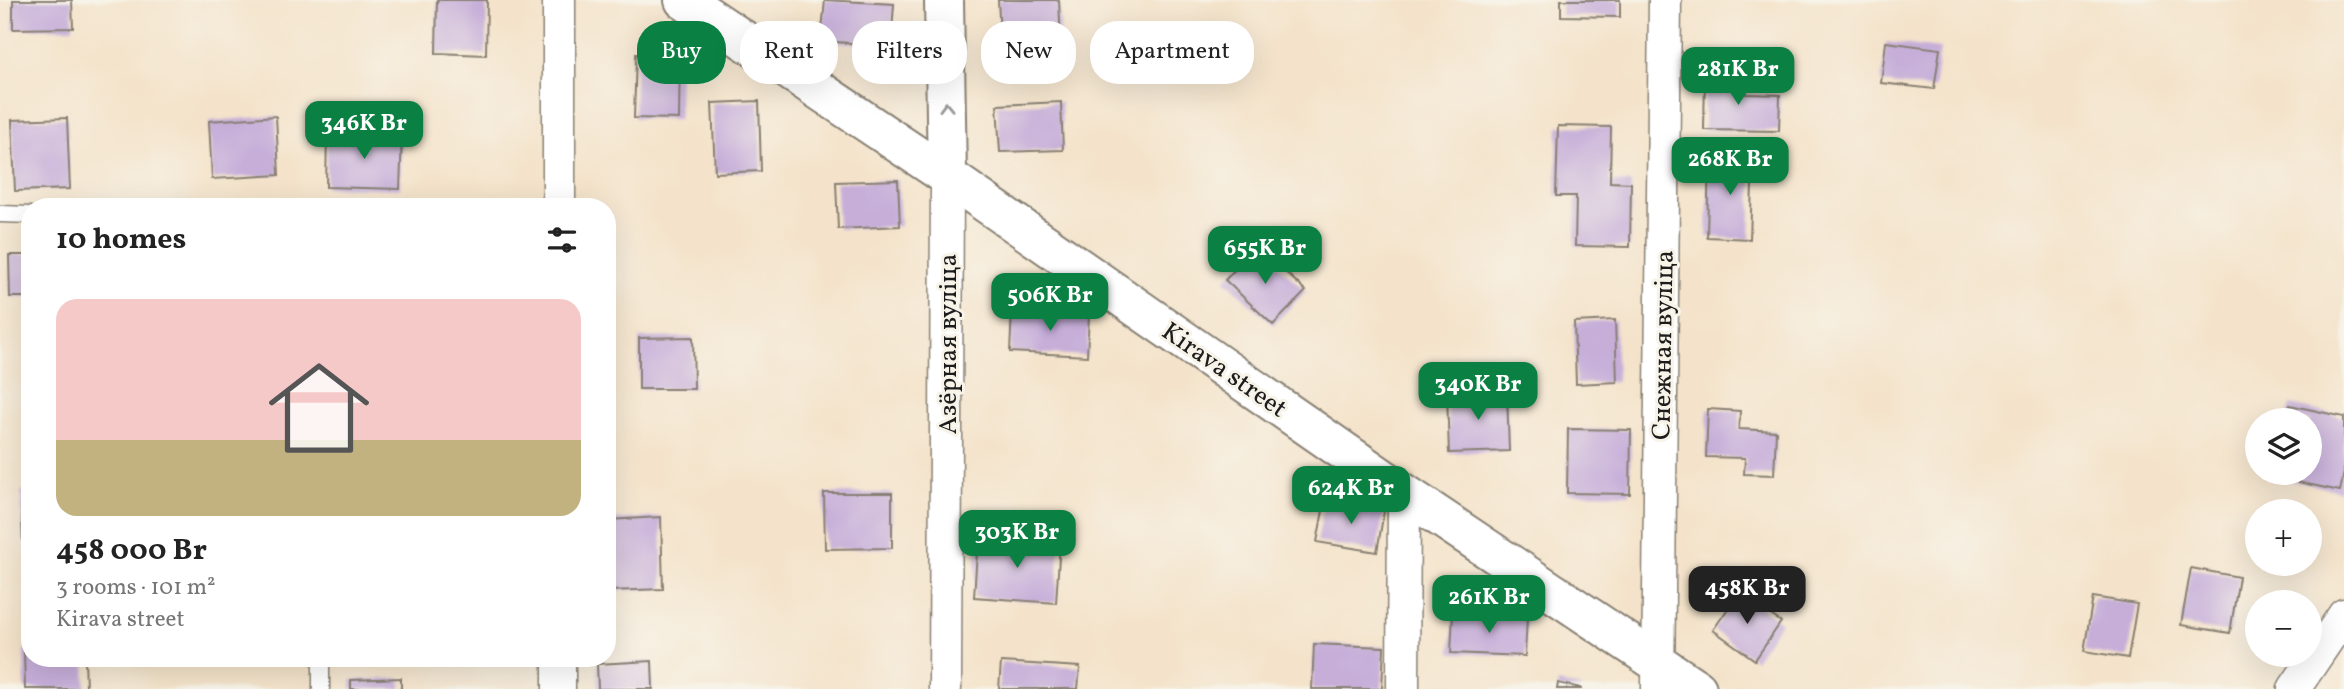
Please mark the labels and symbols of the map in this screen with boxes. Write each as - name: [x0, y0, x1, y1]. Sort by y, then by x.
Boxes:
- pin: 281K Br: [1673, 48, 1803, 107]
- pin: 346K Br: [299, 102, 429, 161]
- one-way arrow: [938, 102, 954, 112]
- pin: 268K Br: [1665, 138, 1795, 197]
- pin: 655K Br: [1200, 226, 1330, 286]
- street label: Снежная вуліца: [1644, 250, 1684, 440]
- street label: Азёрная вуліца: [931, 254, 967, 434]
- pin: 506K Br: [985, 274, 1115, 333]
- street label: Kirava street: [1154, 314, 1294, 427]
- pin: 340K Br: [1413, 362, 1543, 422]
- pin: 624K Br: [1286, 466, 1416, 526]
- pin: 303K Br: [952, 510, 1082, 570]
- pin: 458K Br: [1682, 566, 1812, 626]
- pin: 261K Br: [1424, 576, 1554, 635]

